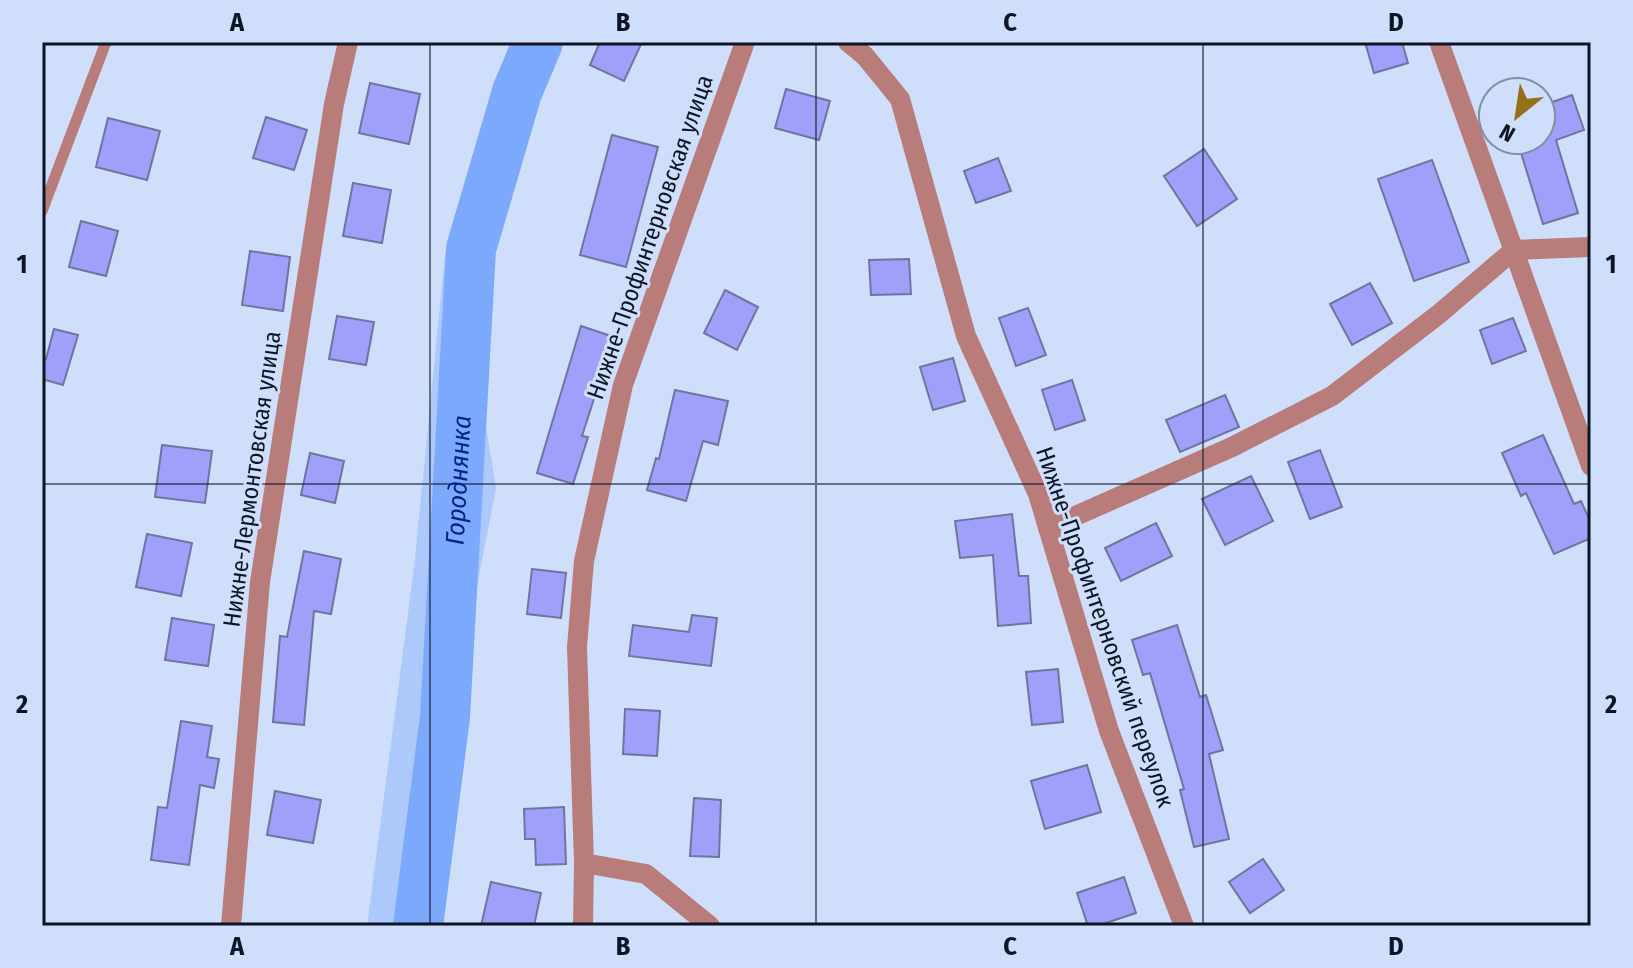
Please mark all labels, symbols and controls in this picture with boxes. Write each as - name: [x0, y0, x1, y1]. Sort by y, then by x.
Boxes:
- text: A: [229, 7, 245, 38]
- text: B: [616, 7, 631, 38]
- text: C: [1003, 7, 1017, 38]
- text: D: [1388, 7, 1404, 38]
- street label: Нижне-Профинтерновская улица: [581, 71, 719, 403]
- north arrow: [1477, 76, 1557, 156]
- text: N: [1495, 118, 1520, 148]
- text: 1: [17, 249, 28, 280]
- text: 1: [1606, 249, 1617, 280]
- street label: Нижне-Лермонтовская улица: [217, 329, 287, 629]
- water label: Городнянка: [439, 414, 477, 546]
- street label: Нижне-Профинтерновский переулок: [1030, 443, 1180, 812]
- text: 2: [15, 689, 28, 720]
- text: 2: [1604, 689, 1617, 720]
- text: A: [229, 931, 245, 962]
- text: B: [616, 931, 631, 962]
- text: C: [1003, 931, 1017, 962]
- text: D: [1388, 931, 1404, 962]

